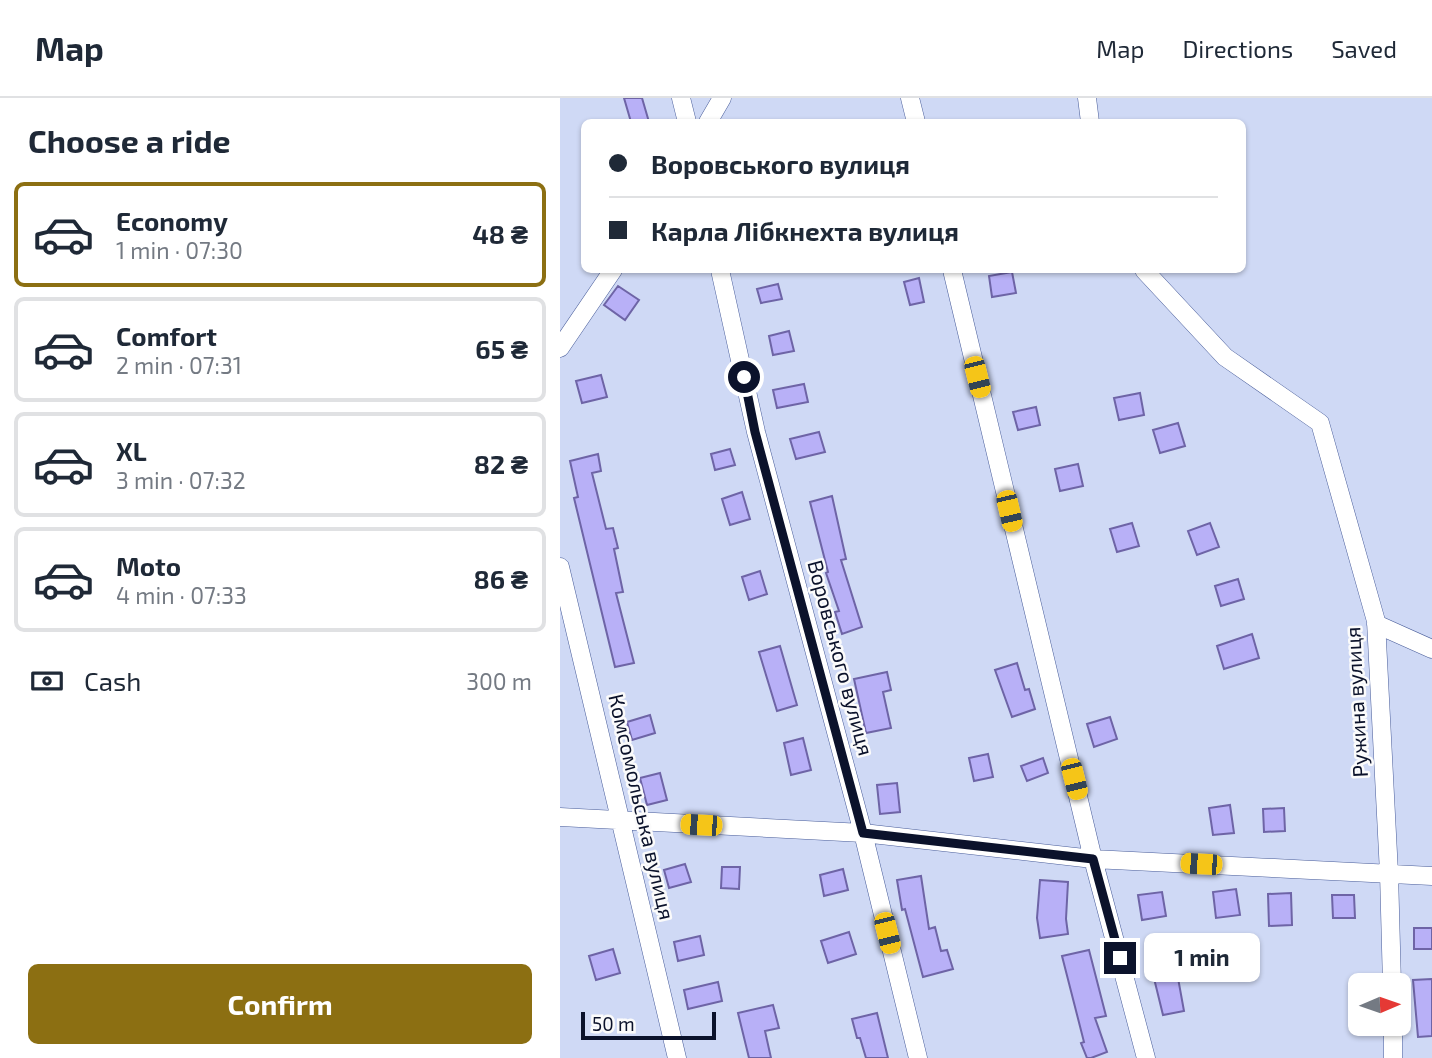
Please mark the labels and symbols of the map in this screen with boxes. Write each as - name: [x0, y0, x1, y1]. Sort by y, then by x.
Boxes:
- car: [962, 354, 993, 400]
- route start: [728, 361, 760, 393]
- car: [995, 488, 1024, 534]
- street label: Воровського вулиця: [802, 557, 880, 758]
- street label: Ружина вулиця: [1339, 626, 1373, 778]
- street label: Комсомольська вулиця: [603, 691, 681, 922]
- car: [1059, 756, 1090, 802]
- car: [680, 813, 723, 837]
- car: [1180, 852, 1223, 876]
- car: [872, 910, 903, 956]
- callout: 1 min: [1144, 934, 1260, 982]
- route end: [1104, 942, 1136, 974]
- north arrow: [1348, 973, 1410, 1036]
- scale bar: [581, 1009, 716, 1041]

